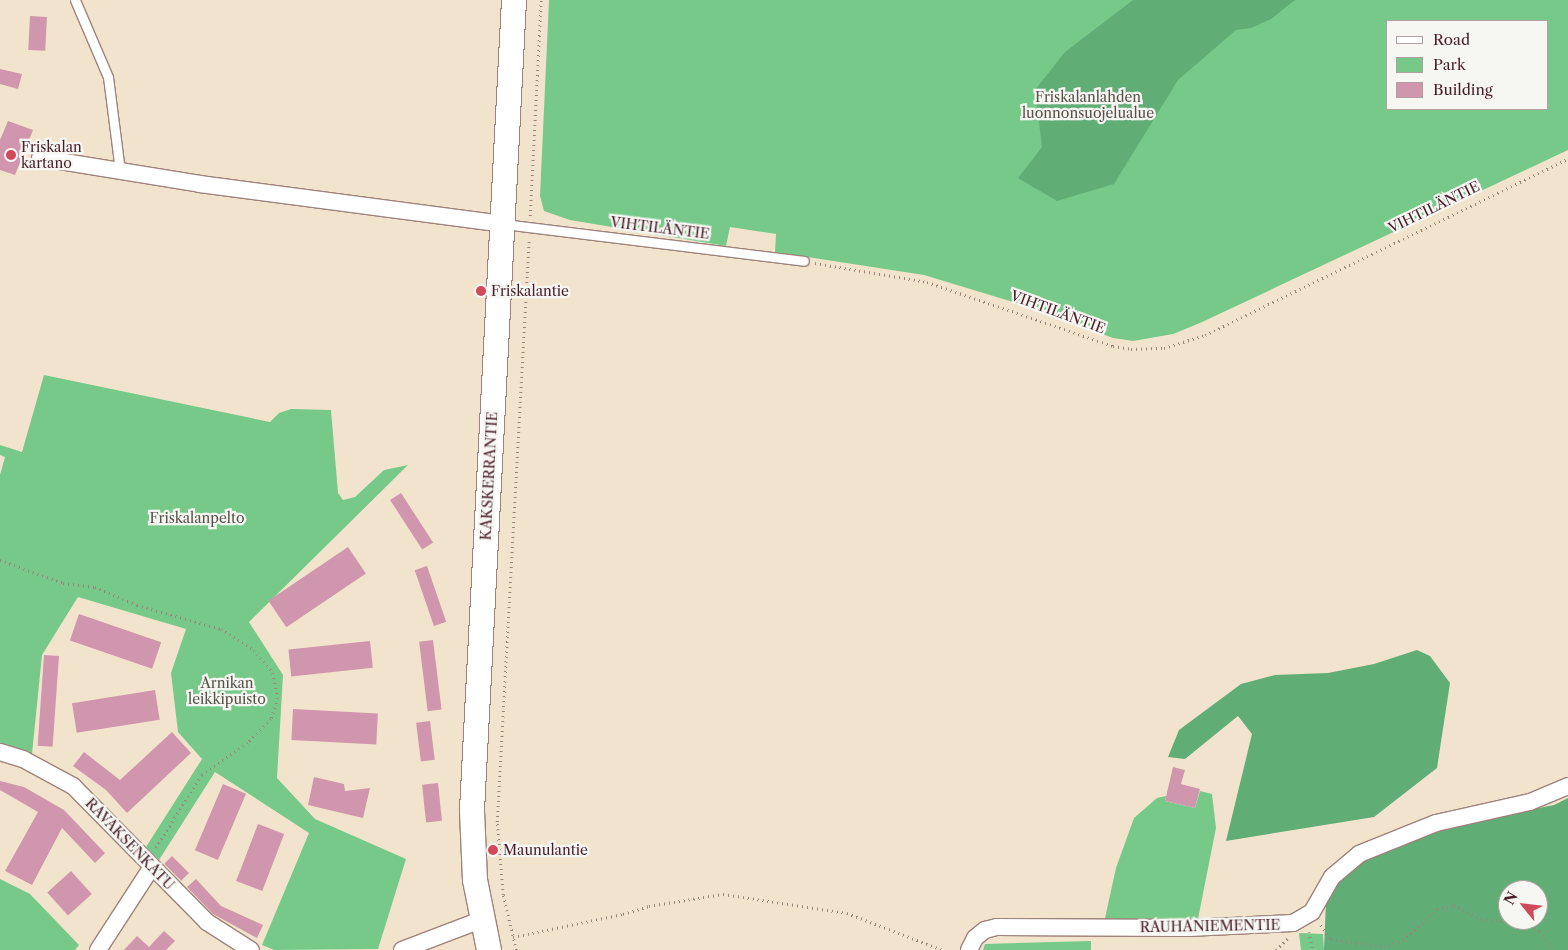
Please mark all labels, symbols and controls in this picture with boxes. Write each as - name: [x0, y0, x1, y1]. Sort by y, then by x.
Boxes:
- legend: [1386, 20, 1548, 110]
- text: Road: [1433, 30, 1470, 49]
- text: Park: [1433, 55, 1466, 74]
- text: Building: [1433, 80, 1493, 99]
- park label: Friskalanlahden luonnonsuojelualue: [1022, 89, 1154, 121]
- place label: Friskalan kartano: [21, 139, 82, 172]
- marker: Friskalan kartano: [5, 149, 17, 161]
- street label: VIHTILÄNTIE: [1386, 178, 1482, 236]
- street label: VIHTILÄNTIE: [610, 214, 710, 242]
- place label: Friskalantie: [491, 283, 569, 299]
- marker: Friskalantie: [475, 285, 487, 297]
- street label: VIHTILÄNTIE: [1008, 287, 1108, 337]
- street label: KAKSKERRANTIE: [477, 411, 501, 541]
- park label: Friskalanpelto: [150, 510, 244, 526]
- park label: Arnikan leikkipuisto: [188, 675, 266, 708]
- street label: RAVAKSENKATU: [82, 795, 178, 893]
- place label: Maunulantie: [503, 842, 588, 858]
- marker: Maunulantie: [487, 844, 499, 856]
- north arrow: [1498, 880, 1548, 930]
- text: N: [1500, 889, 1522, 908]
- street label: RAUHANIEMENTIE: [1140, 916, 1280, 936]

